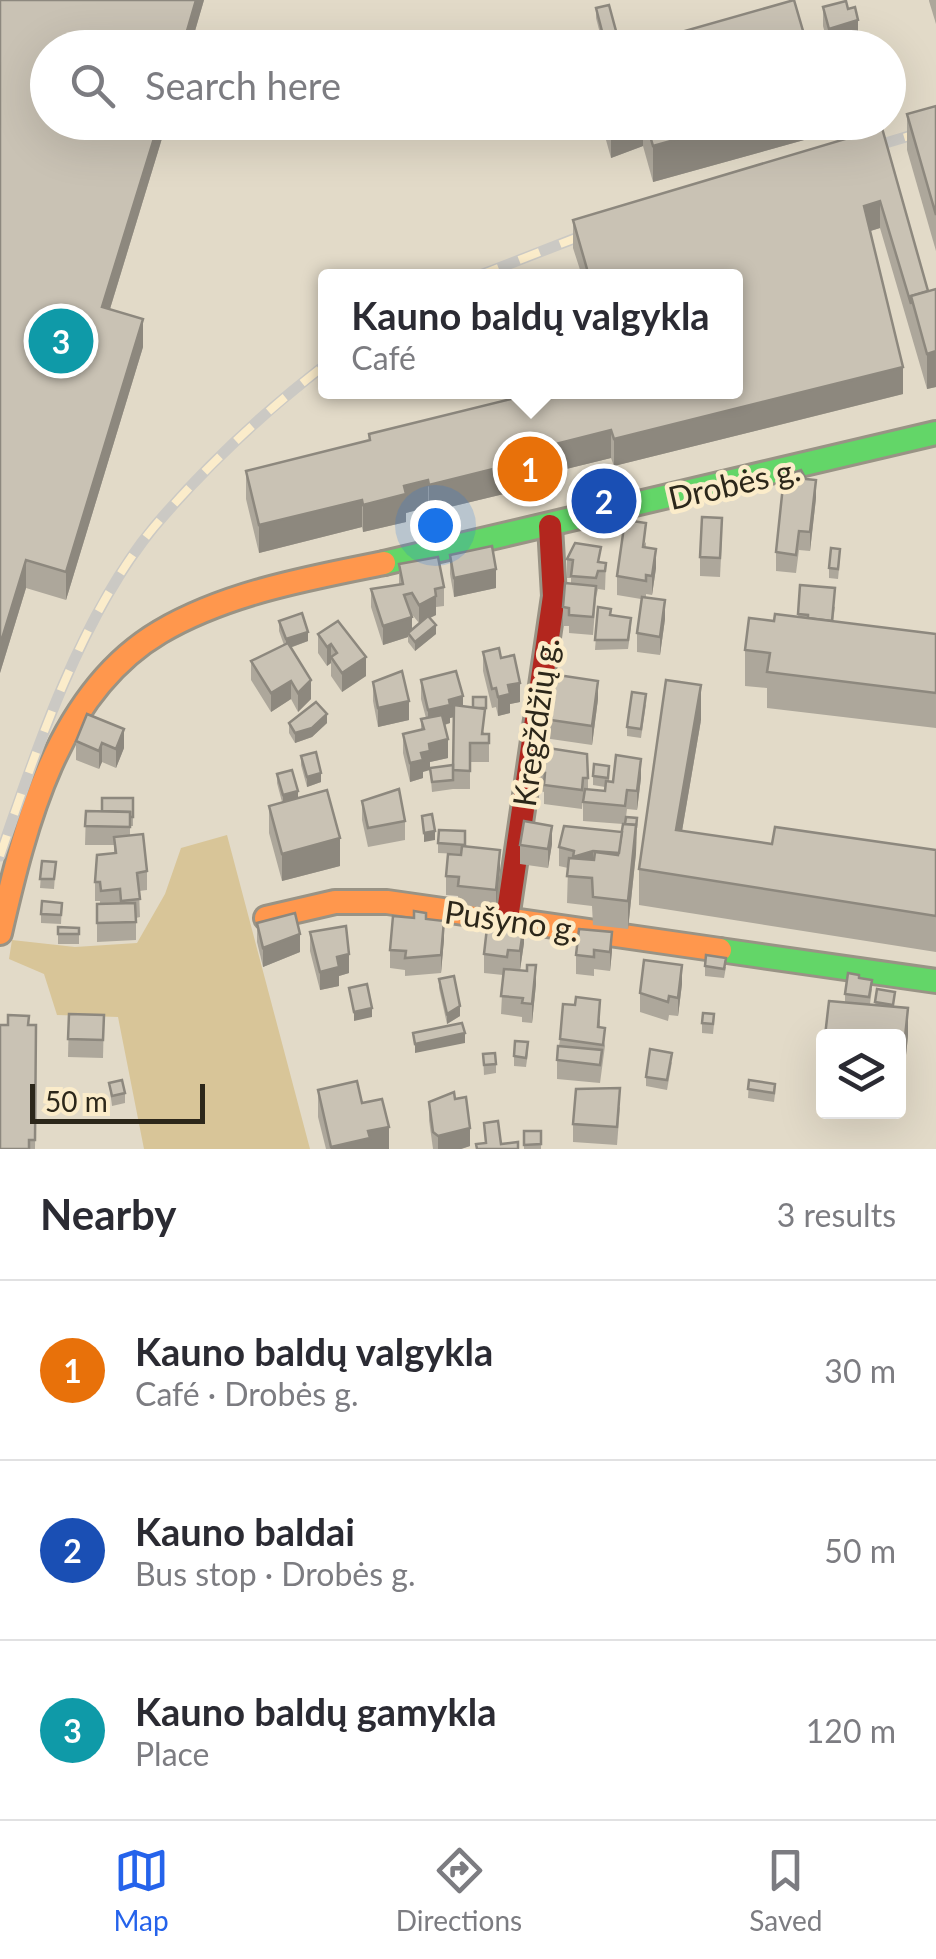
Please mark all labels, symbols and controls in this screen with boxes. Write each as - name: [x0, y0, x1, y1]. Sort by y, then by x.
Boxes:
- search box: [30, 30, 906, 140]
- icon: search: [65, 58, 120, 113]
- text: Search here: [145, 62, 341, 108]
- popup: [318, 269, 743, 399]
- text: Kauno baldų valgykla: [351, 292, 710, 338]
- pin: 3: [28, 304, 94, 378]
- text: Café: [351, 338, 416, 377]
- pin: 1: [498, 432, 562, 506]
- street label: Drobės g.: [664, 449, 804, 517]
- pin: 2: [572, 464, 636, 538]
- your location: [410, 500, 461, 551]
- street label: Kregždžių g.: [504, 635, 566, 809]
- street label: Pušyno g.: [442, 891, 582, 949]
- map controls: [816, 1029, 906, 1119]
- button: layers: [816, 1029, 906, 1119]
- scale bar: [30, 1079, 205, 1124]
- text: 50 m: [45, 1084, 108, 1118]
- text: Nearby: [40, 1189, 177, 1239]
- text: 3 results: [777, 1195, 896, 1234]
- text: Kauno baldų valgykla: [135, 1328, 493, 1374]
- text: 1: [63, 1351, 82, 1390]
- text: 30 m: [824, 1351, 896, 1390]
- text: Café · Drobės g.: [135, 1374, 359, 1413]
- text: Kauno baldai: [135, 1508, 355, 1554]
- text: 2: [63, 1531, 82, 1570]
- text: 50 m: [824, 1531, 896, 1570]
- text: Bus stop · Drobės g.: [135, 1554, 415, 1593]
- text: Kauno baldų gamykla: [135, 1688, 496, 1734]
- text: 3: [63, 1711, 82, 1750]
- text: 120 m: [806, 1711, 896, 1750]
- text: Place: [135, 1734, 209, 1773]
- tab: Map: [114, 1843, 169, 1937]
- tab: Directions: [396, 1843, 522, 1937]
- tab: Saved: [749, 1843, 822, 1937]

